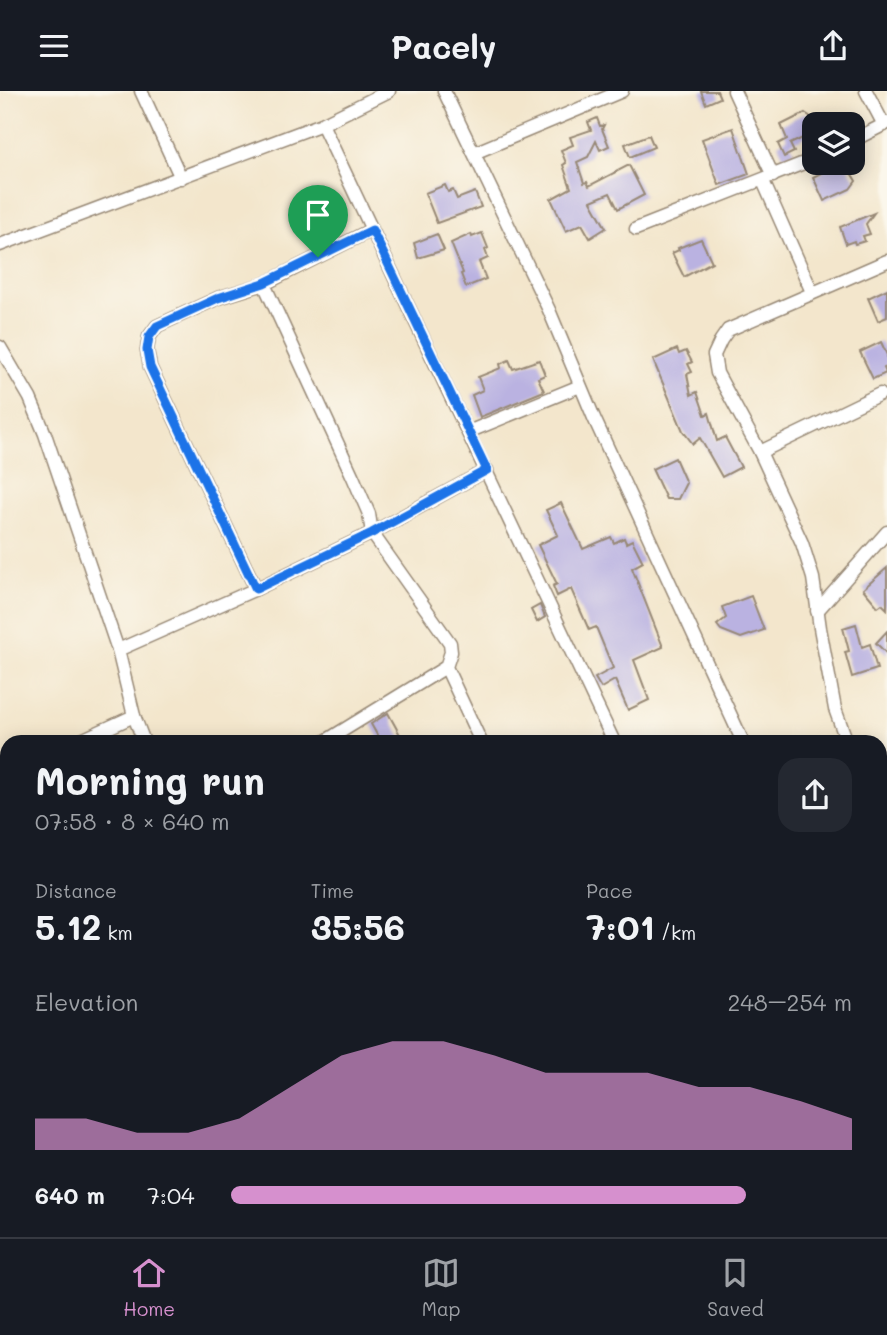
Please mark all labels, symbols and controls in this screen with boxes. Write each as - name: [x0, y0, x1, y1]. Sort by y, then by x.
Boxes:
- text: Pacely: [391, 25, 496, 67]
- icon: menu: [35, 27, 73, 65]
- icon: share: [814, 27, 852, 65]
- map controls: [802, 112, 865, 175]
- button: layers: [802, 112, 865, 175]
- pin: [288, 185, 348, 257]
- icon: arrive: [299, 196, 337, 234]
- text: Morning run: [35, 755, 265, 805]
- button: share: [778, 758, 852, 832]
- text: 07:58 · 8 × 640 m: [35, 806, 230, 836]
- text: Distance: [35, 878, 117, 903]
- text: Time: [311, 878, 354, 903]
- text: Pace: [586, 878, 633, 903]
- text: 5.12: [35, 903, 101, 949]
- text: 35:56: [311, 903, 405, 949]
- text: 7:01: [586, 903, 655, 949]
- text: km: [101, 920, 133, 945]
- text: /km: [655, 920, 696, 945]
- text: Elevation: [35, 987, 138, 1017]
- text: 248–254 m: [728, 987, 852, 1017]
- text: 640 m: [35, 1180, 105, 1210]
- text: 7:04: [147, 1180, 195, 1210]
- tab: Home: [123, 1254, 175, 1321]
- tab: Map: [422, 1254, 461, 1321]
- tab: Saved: [707, 1254, 764, 1321]

